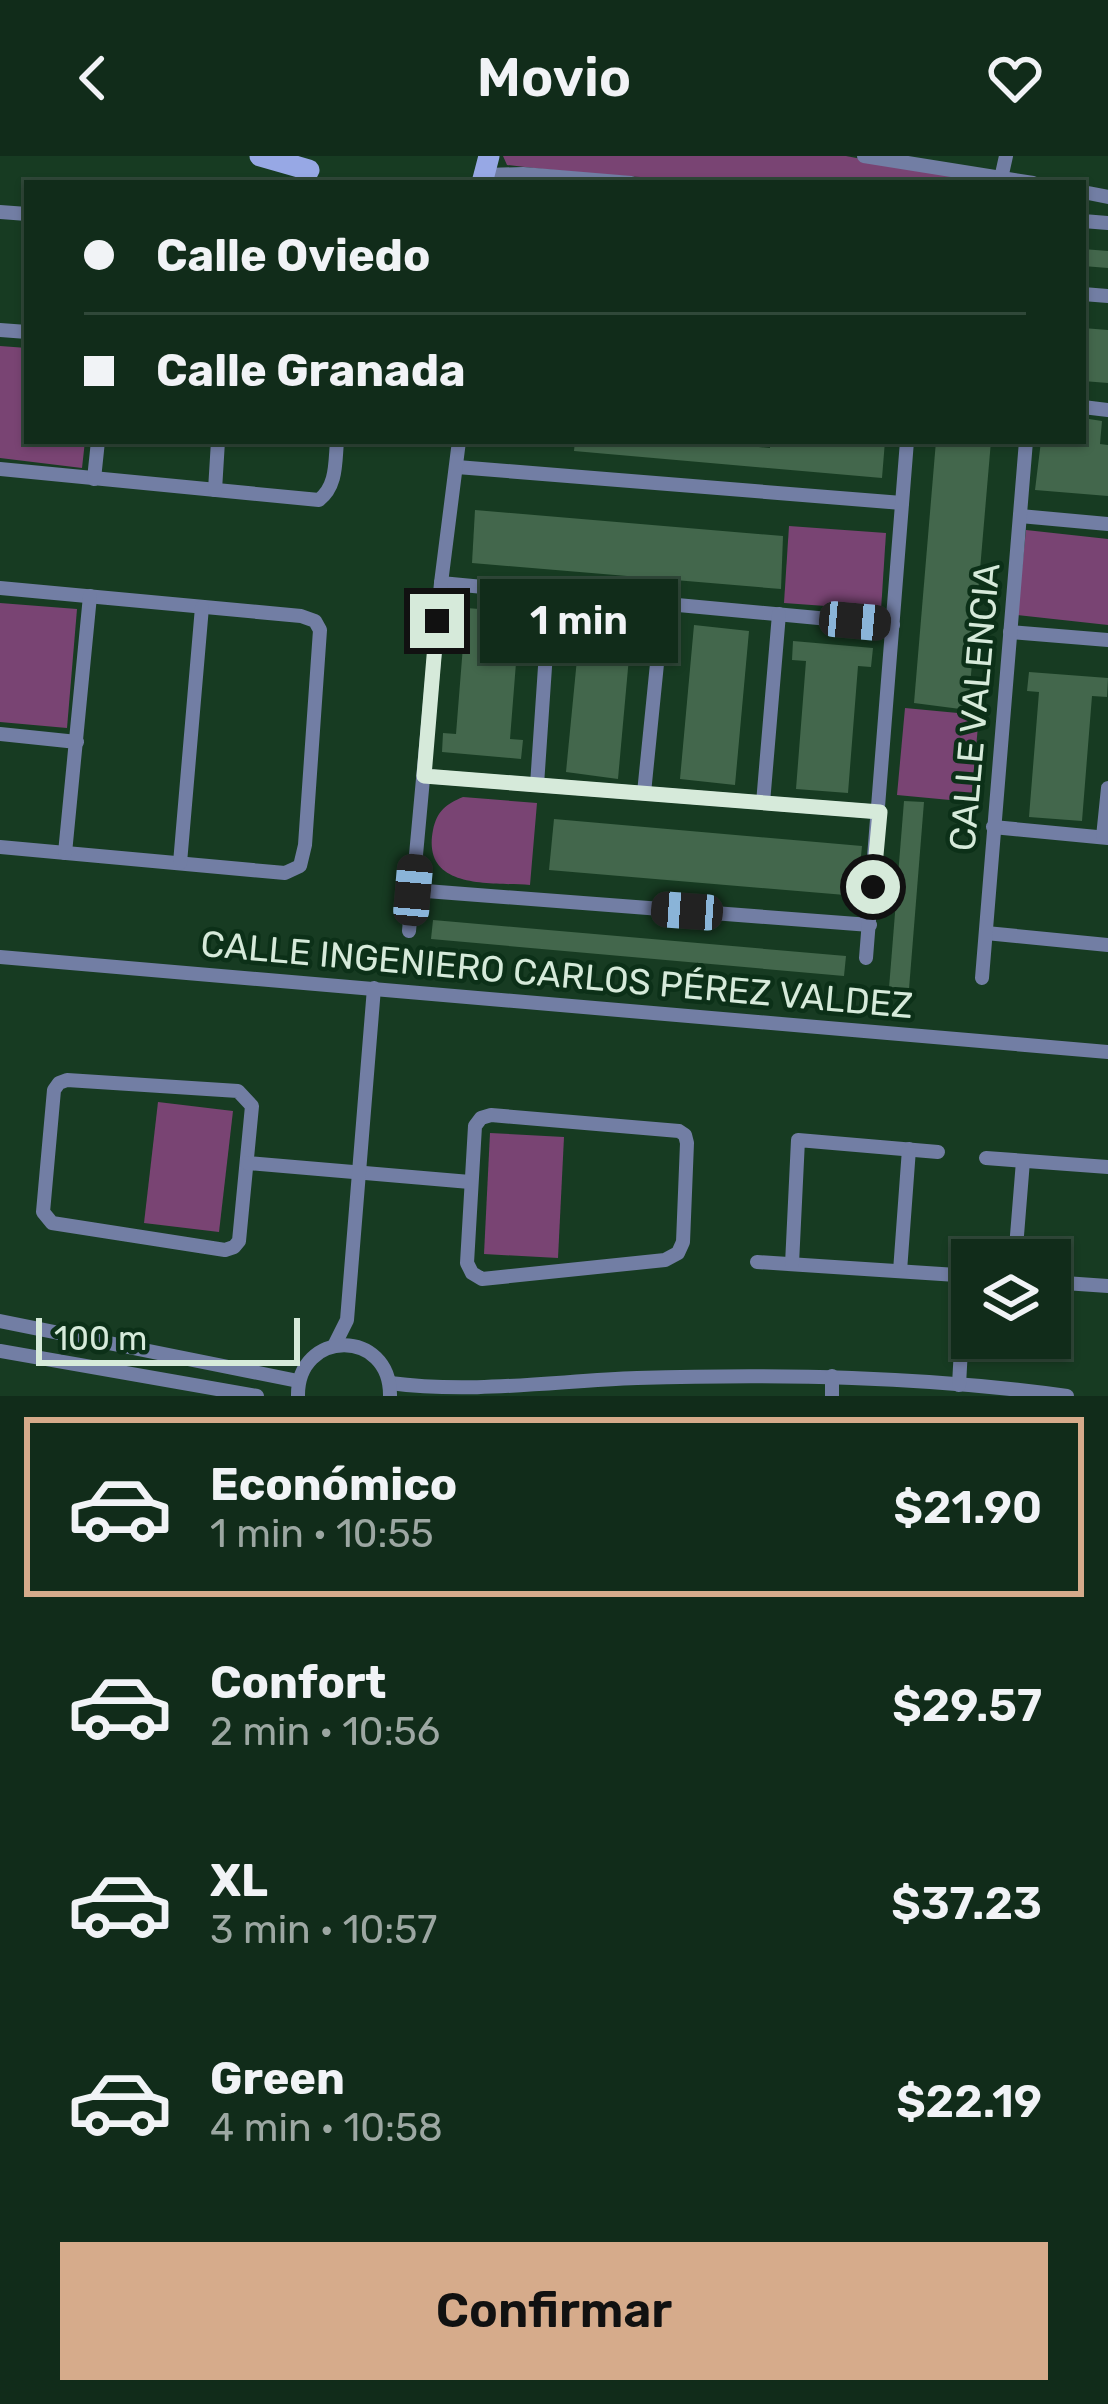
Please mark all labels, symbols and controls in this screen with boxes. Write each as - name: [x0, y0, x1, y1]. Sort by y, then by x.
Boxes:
- icon: back: [60, 45, 126, 111]
- icon: heart: [982, 45, 1048, 111]
- text: Movio: [477, 46, 631, 110]
- text: Calle Oviedo: [156, 229, 431, 282]
- text: Calle Granada: [156, 344, 466, 397]
- street label: CALLE VALENCIA: [940, 561, 1009, 853]
- callout: 1 min: [479, 579, 677, 663]
- route end: [410, 594, 464, 648]
- text: 1 min: [530, 598, 628, 644]
- car: [818, 600, 892, 642]
- car: [392, 853, 434, 927]
- route start: [846, 860, 900, 914]
- car: [650, 891, 724, 931]
- street label: CALLE INGENIERO CARLOS PÉREZ VALDEZ: [199, 922, 915, 1027]
- map controls: [951, 1239, 1071, 1359]
- button: layers: [951, 1239, 1071, 1359]
- scale bar: [36, 1312, 300, 1365]
- text: 100 m: [54, 1319, 147, 1358]
- icon: car: [66, 1453, 174, 1561]
- text: Económico: [210, 1458, 457, 1511]
- text: $21.90: [894, 1481, 1042, 1534]
- text: 1 min · 10:55: [210, 1511, 434, 1557]
- icon: car: [66, 1651, 174, 1759]
- text: Confort: [210, 1656, 386, 1709]
- text: $29.57: [892, 1679, 1042, 1732]
- text: 2 min · 10:56: [210, 1709, 440, 1755]
- icon: car: [66, 1849, 174, 1957]
- text: XL: [210, 1854, 268, 1907]
- text: $37.23: [891, 1877, 1042, 1930]
- text: 3 min · 10:57: [210, 1907, 437, 1953]
- icon: car: [66, 2047, 174, 2155]
- text: Green: [210, 2052, 345, 2105]
- text: $22.19: [896, 2075, 1042, 2128]
- text: 4 min · 10:58: [210, 2105, 443, 2151]
- button: Confirmar: [60, 2242, 1048, 2380]

